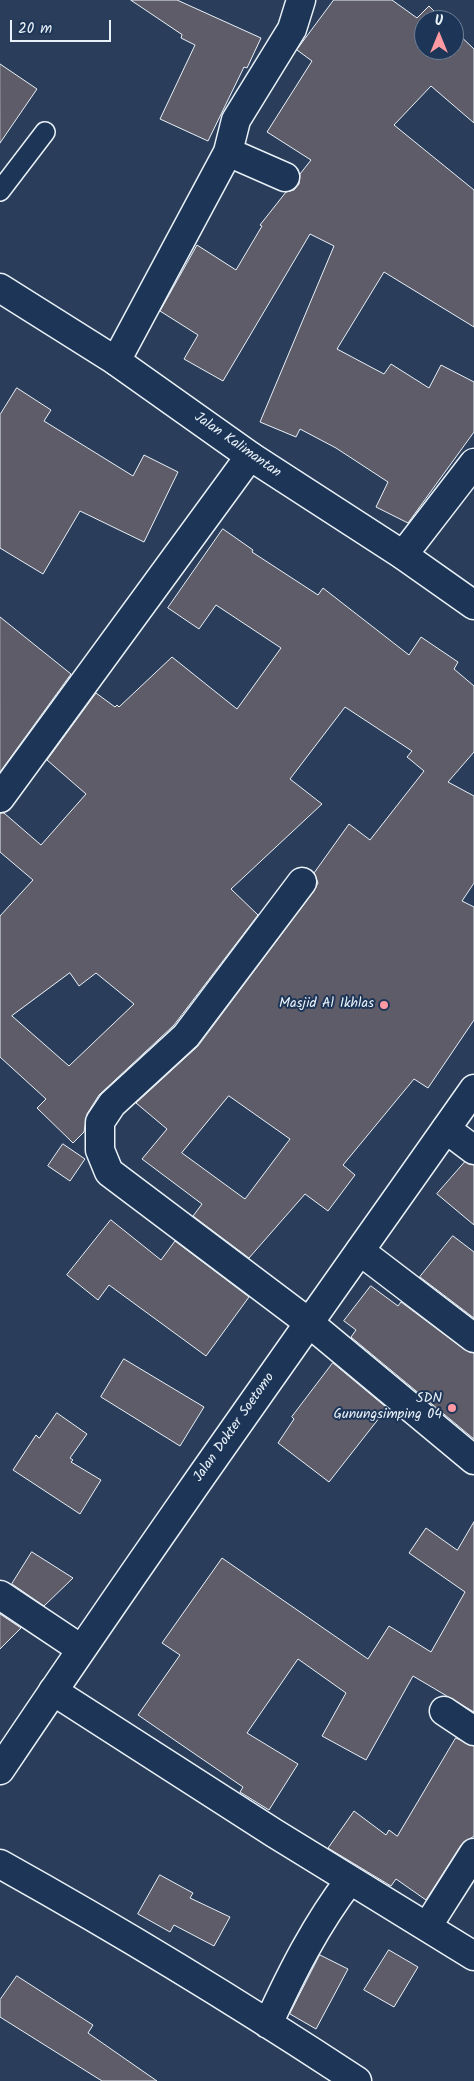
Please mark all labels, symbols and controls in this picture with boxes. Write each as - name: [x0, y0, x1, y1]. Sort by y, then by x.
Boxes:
- scale bar: [12, 10, 114, 42]
- north arrow: [414, 10, 464, 60]
- text: U: [435, 10, 443, 32]
- text: 20 m: [18, 17, 52, 41]
- street label: Jalan Kalimantan: [190, 410, 284, 482]
- place label: Masjid Al Ikhlas: [279, 997, 374, 1013]
- marker: Masjid Al Ikhlas: [378, 999, 390, 1011]
- street label: Jalan Dokter Soetomo: [191, 1370, 279, 1486]
- place label: SDN Gunungsimping 04: [334, 1392, 442, 1424]
- marker: SDN Gunungsimping 04: [446, 1402, 458, 1414]

